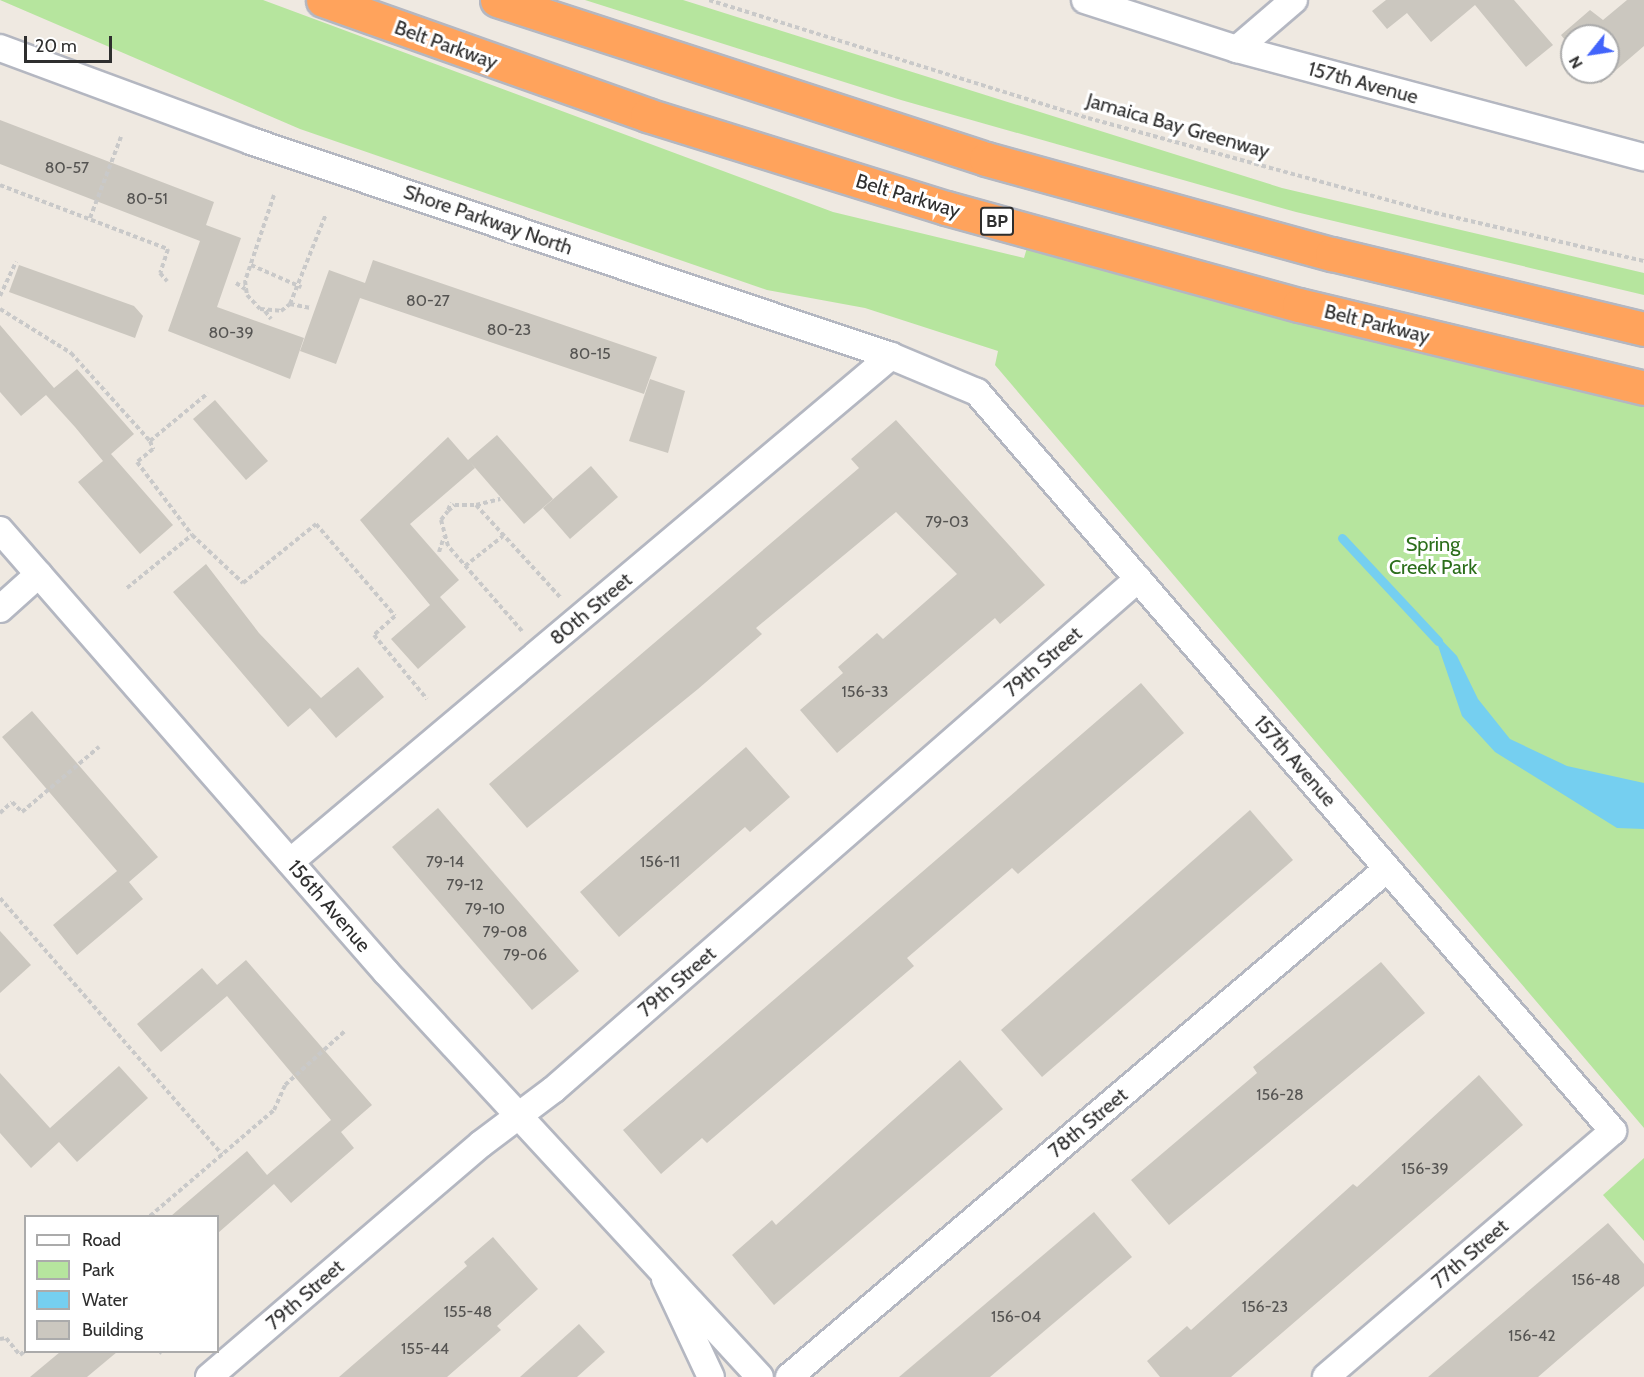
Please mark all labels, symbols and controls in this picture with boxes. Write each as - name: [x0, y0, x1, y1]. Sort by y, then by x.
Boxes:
- street label: Belt Parkway: [391, 15, 501, 75]
- scale bar: [27, 24, 116, 62]
- north arrow: [1560, 24, 1620, 84]
- text: 20 m: [35, 35, 77, 57]
- text: N: [1565, 53, 1587, 72]
- street label: 157th Avenue: [1305, 57, 1421, 109]
- street label: Jamaica Bay Greenway: [1084, 88, 1272, 164]
- house number: 80-57: [45, 158, 89, 178]
- street label: Belt Parkway: [853, 169, 963, 223]
- street label: Shore Parkway North: [400, 180, 576, 260]
- house number: 80-51: [126, 189, 168, 209]
- road number: BP: [979, 206, 1015, 236]
- house number: 80-27: [406, 291, 450, 311]
- street label: Belt Parkway: [1322, 299, 1432, 349]
- house number: 80-23: [487, 320, 531, 340]
- house number: 80-39: [208, 323, 254, 343]
- house number: 80-15: [569, 344, 611, 364]
- house number: 79-03: [925, 512, 969, 532]
- park label: Spring Creek Park: [1389, 532, 1477, 579]
- street label: 80th Street: [545, 568, 637, 650]
- street label: 79th Street: [999, 622, 1087, 702]
- house number: 156-33: [842, 682, 888, 702]
- street label: 157th Avenue: [1249, 711, 1341, 811]
- house number: 79-14: [426, 852, 464, 872]
- house number: 156-11: [640, 852, 680, 872]
- street label: 156th Avenue: [282, 855, 376, 957]
- house number: 79-12: [446, 875, 484, 895]
- house number: 79-10: [465, 899, 505, 919]
- house number: 79-08: [483, 922, 527, 942]
- street label: 79th Street: [633, 942, 721, 1022]
- house number: 79-06: [503, 945, 547, 965]
- street label: 78th Street: [1044, 1083, 1132, 1163]
- house number: 156-28: [1256, 1085, 1304, 1105]
- house number: 156-39: [1401, 1159, 1449, 1179]
- street label: 77th Street: [1427, 1214, 1513, 1294]
- legend: [24, 1215, 219, 1353]
- text: Road: [82, 1229, 121, 1251]
- street label: 79th Street: [261, 1255, 349, 1335]
- text: Park: [82, 1259, 114, 1281]
- house number: 156-48: [1572, 1270, 1620, 1290]
- text: Water: [82, 1289, 128, 1311]
- house number: 156-23: [1242, 1297, 1288, 1317]
- house number: 155-48: [444, 1302, 492, 1322]
- house number: 156-04: [991, 1307, 1041, 1327]
- text: Building: [82, 1319, 143, 1341]
- house number: 156-42: [1508, 1326, 1556, 1346]
- house number: 155-44: [401, 1339, 449, 1359]

